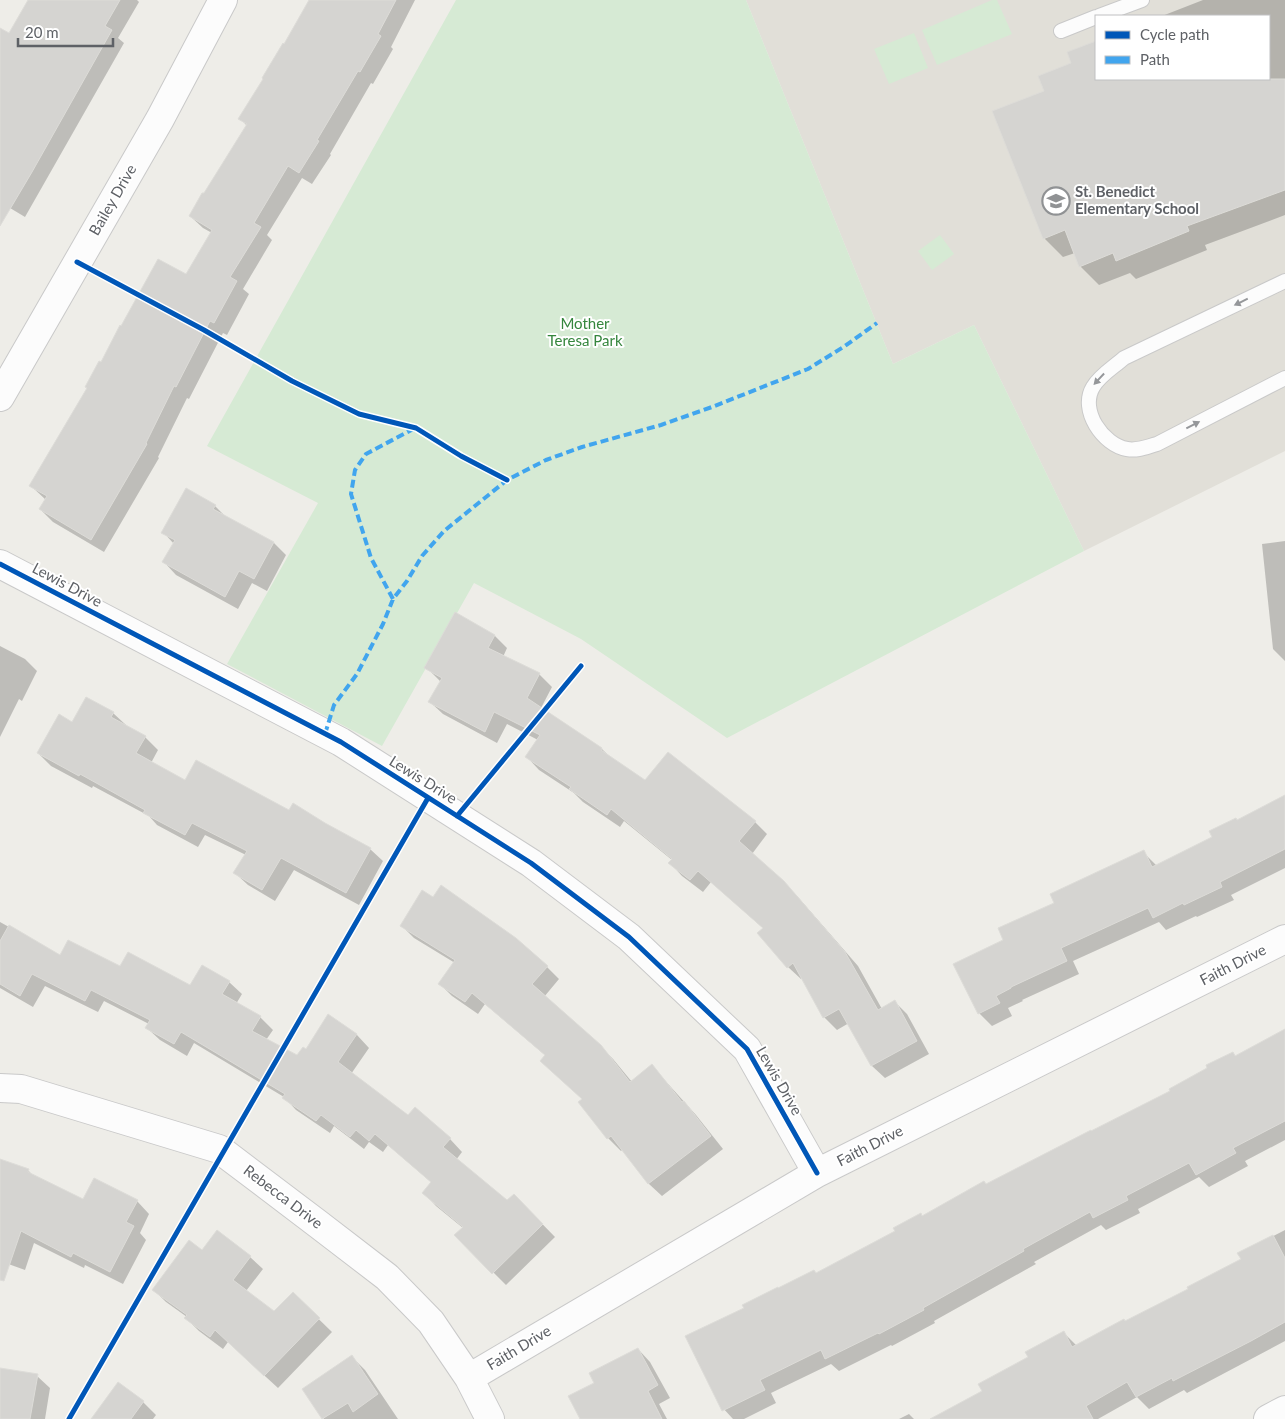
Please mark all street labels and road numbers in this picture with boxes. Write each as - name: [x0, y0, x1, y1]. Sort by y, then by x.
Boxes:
- street label: Bailey Drive: [85, 161, 140, 238]
- street label: Lewis Drive: [29, 558, 106, 610]
- street label: Lewis Drive: [386, 751, 461, 807]
- street label: Faith Drive: [1196, 940, 1269, 988]
- street label: Lewis Drive: [753, 1043, 807, 1118]
- street label: Faith Drive: [833, 1121, 906, 1169]
- street label: Rebecca Drive: [240, 1161, 327, 1232]
- street label: Faith Drive: [483, 1321, 554, 1373]

